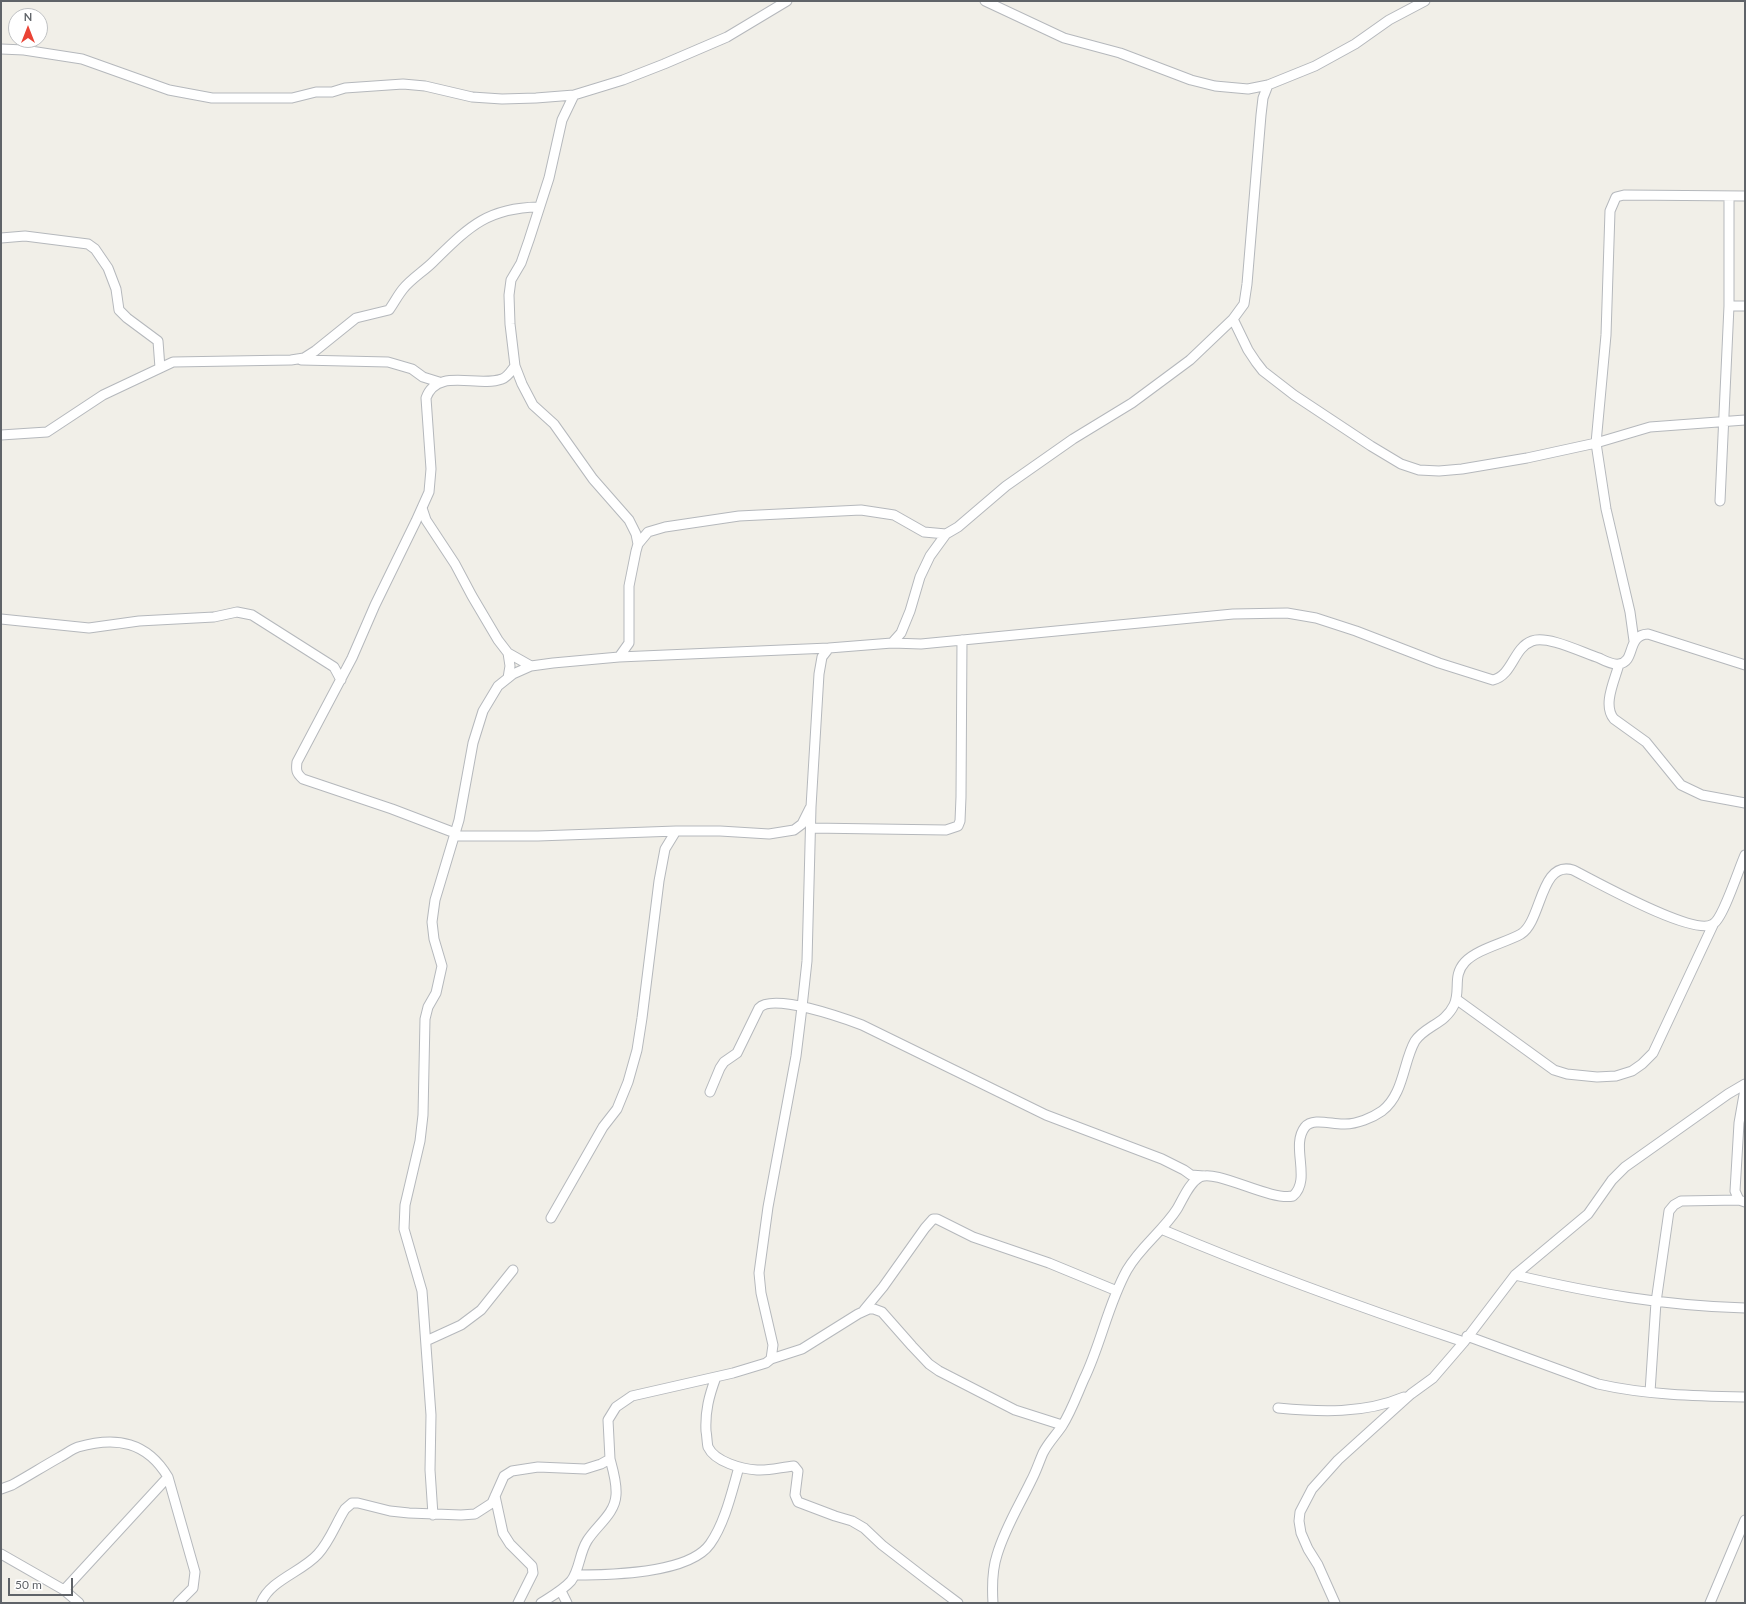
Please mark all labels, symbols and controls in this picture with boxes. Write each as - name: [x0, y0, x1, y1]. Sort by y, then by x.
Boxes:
- north arrow: [8, 8, 48, 48]
- text: N: [24, 10, 32, 23]
- scale bar: [10, 1570, 75, 1596]
- text: 50 m: [15, 1577, 42, 1592]

